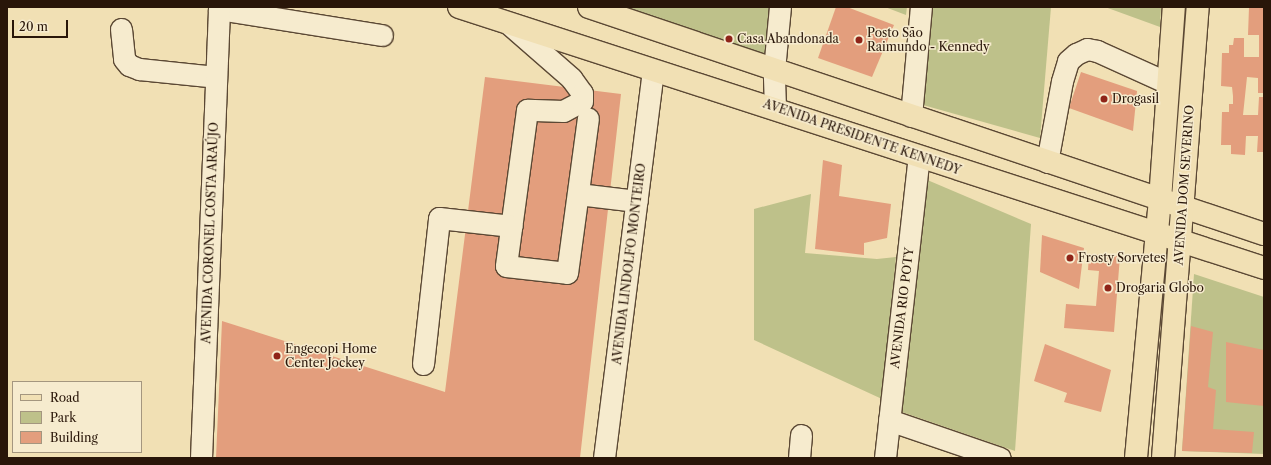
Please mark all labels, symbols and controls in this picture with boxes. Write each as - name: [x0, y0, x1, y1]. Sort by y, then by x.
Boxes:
- scale bar: [14, 12, 70, 38]
- text: 20 m: [19, 19, 48, 34]
- place label: Posto São Raimundo - Kennedy: [867, 26, 990, 54]
- place label: Casa Abandonada: [737, 32, 839, 46]
- marker: Casa Abandonada: [724, 34, 734, 44]
- marker: Posto São Raimundo - Kennedy: [854, 35, 864, 45]
- place label: Drogasil: [1112, 92, 1159, 106]
- marker: Drogasil: [1099, 94, 1109, 104]
- street label: AVENIDA PRESIDENTE KENNEDY: [761, 96, 963, 178]
- street label: AVENIDA DOM SEVERINO: [1171, 104, 1197, 266]
- street label: AVENIDA CORONEL COSTA ARAÚJO: [199, 121, 221, 345]
- street label: AVENIDA LINDOLFO MONTEIRO: [609, 162, 649, 366]
- street label: AVENIDA RIO POTY: [887, 246, 917, 370]
- place label: Frosty Sorvetes: [1078, 251, 1166, 265]
- marker: Frosty Sorvetes: [1065, 253, 1075, 263]
- place label: Drogaria Globo: [1116, 281, 1204, 295]
- marker: Drogaria Globo: [1103, 283, 1113, 293]
- place label: Engecopi Home Center Jockey: [285, 342, 377, 370]
- marker: Engecopi Home Center Jockey: [272, 351, 282, 361]
- legend: [12, 381, 142, 453]
- text: Road: [50, 390, 80, 405]
- text: Park: [50, 410, 76, 425]
- text: Building: [50, 430, 98, 445]

